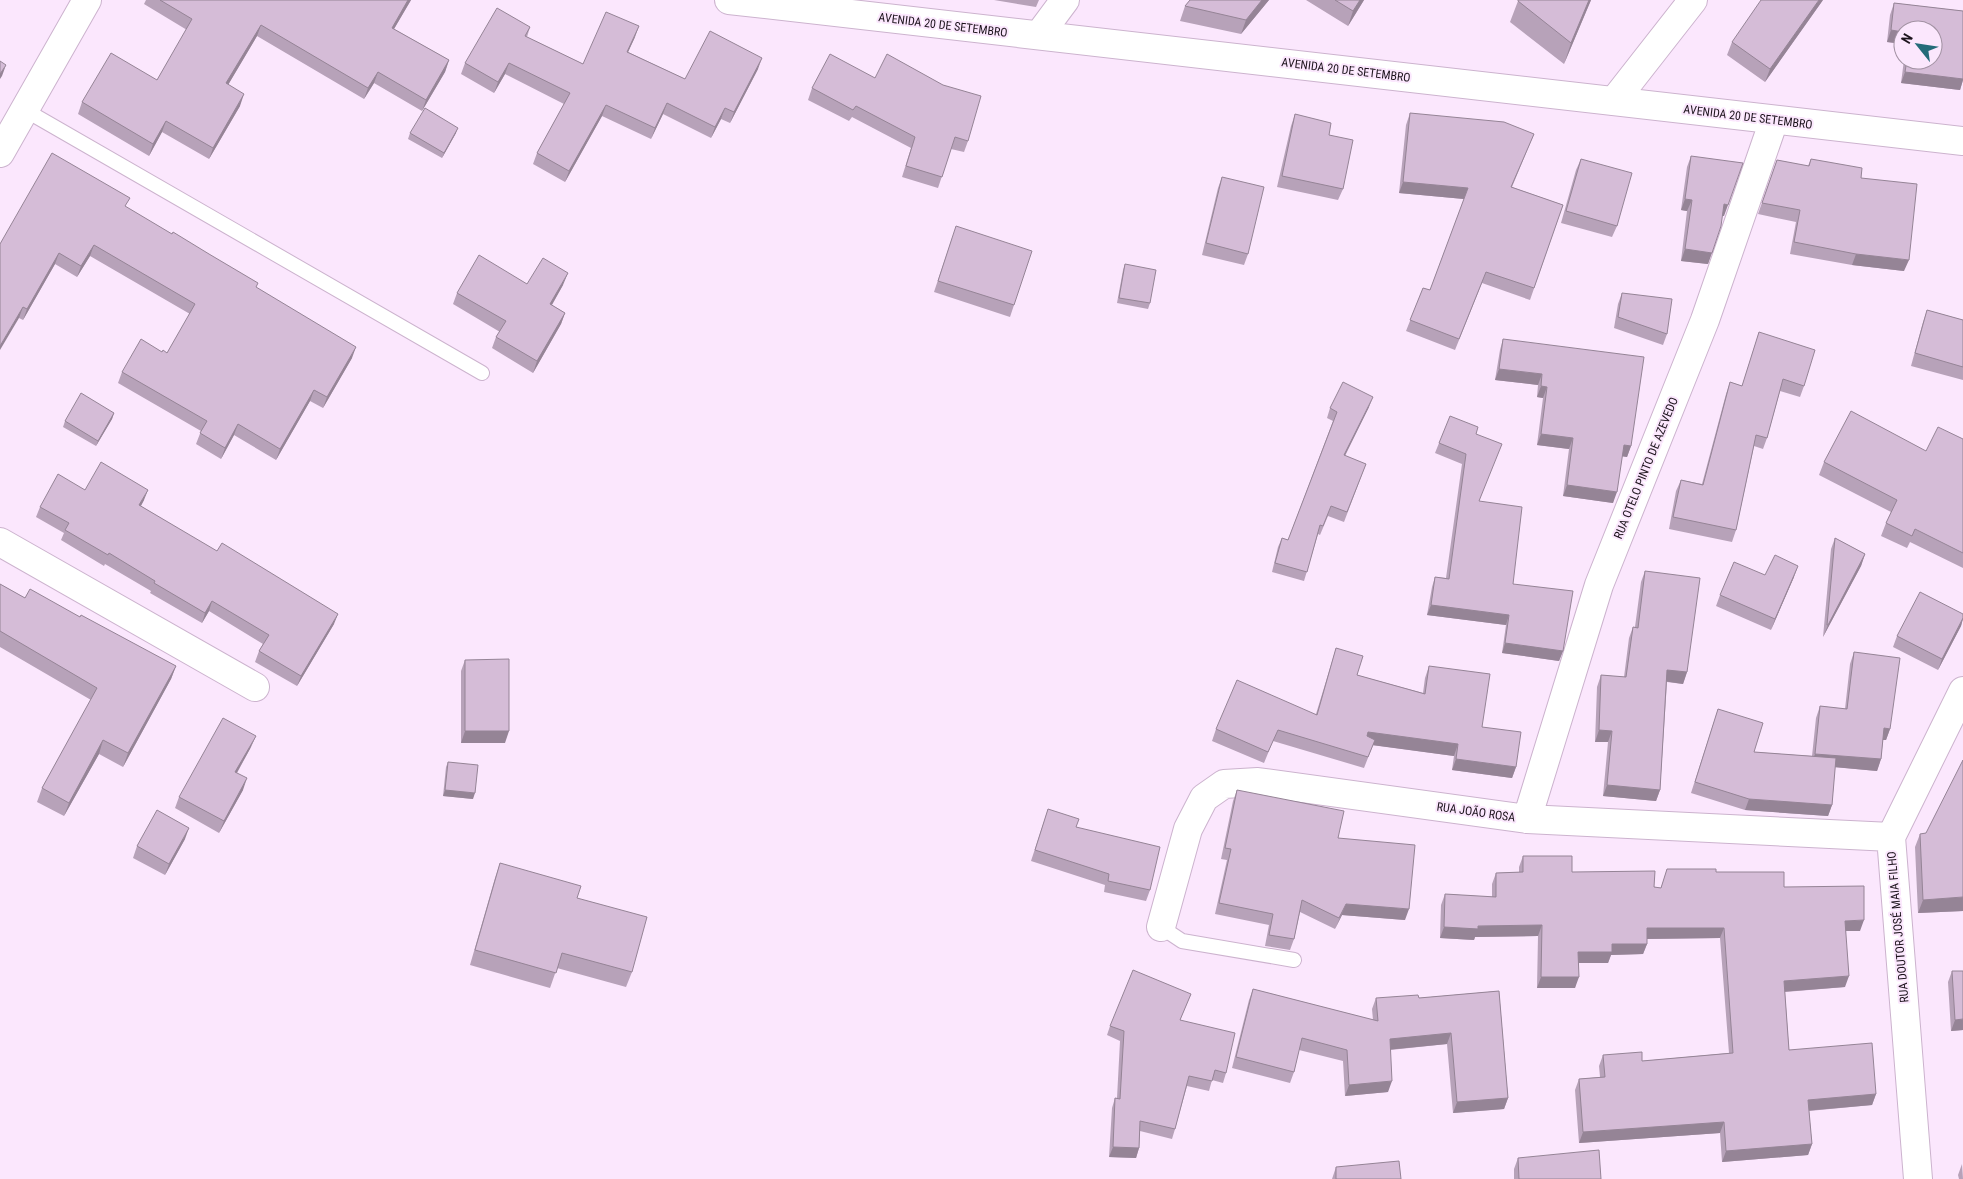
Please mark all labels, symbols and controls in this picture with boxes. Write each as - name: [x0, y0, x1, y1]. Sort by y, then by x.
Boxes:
- street label: AVENIDA 20 DE SETEMBRO: [878, 10, 1008, 40]
- north arrow: [1893, 20, 1943, 70]
- text: N: [1898, 31, 1916, 46]
- street label: AVENIDA 20 DE SETEMBRO: [1281, 55, 1411, 85]
- street label: AVENIDA 20 DE SETEMBRO: [1683, 102, 1813, 132]
- street label: RUA OTELO PINTO DE AZEVEDO: [1611, 395, 1681, 541]
- street label: RUA JOÃO ROSA: [1436, 798, 1516, 824]
- street label: RUA DOUTOR JOSÉ MAIA FILHO: [1883, 851, 1912, 1003]

